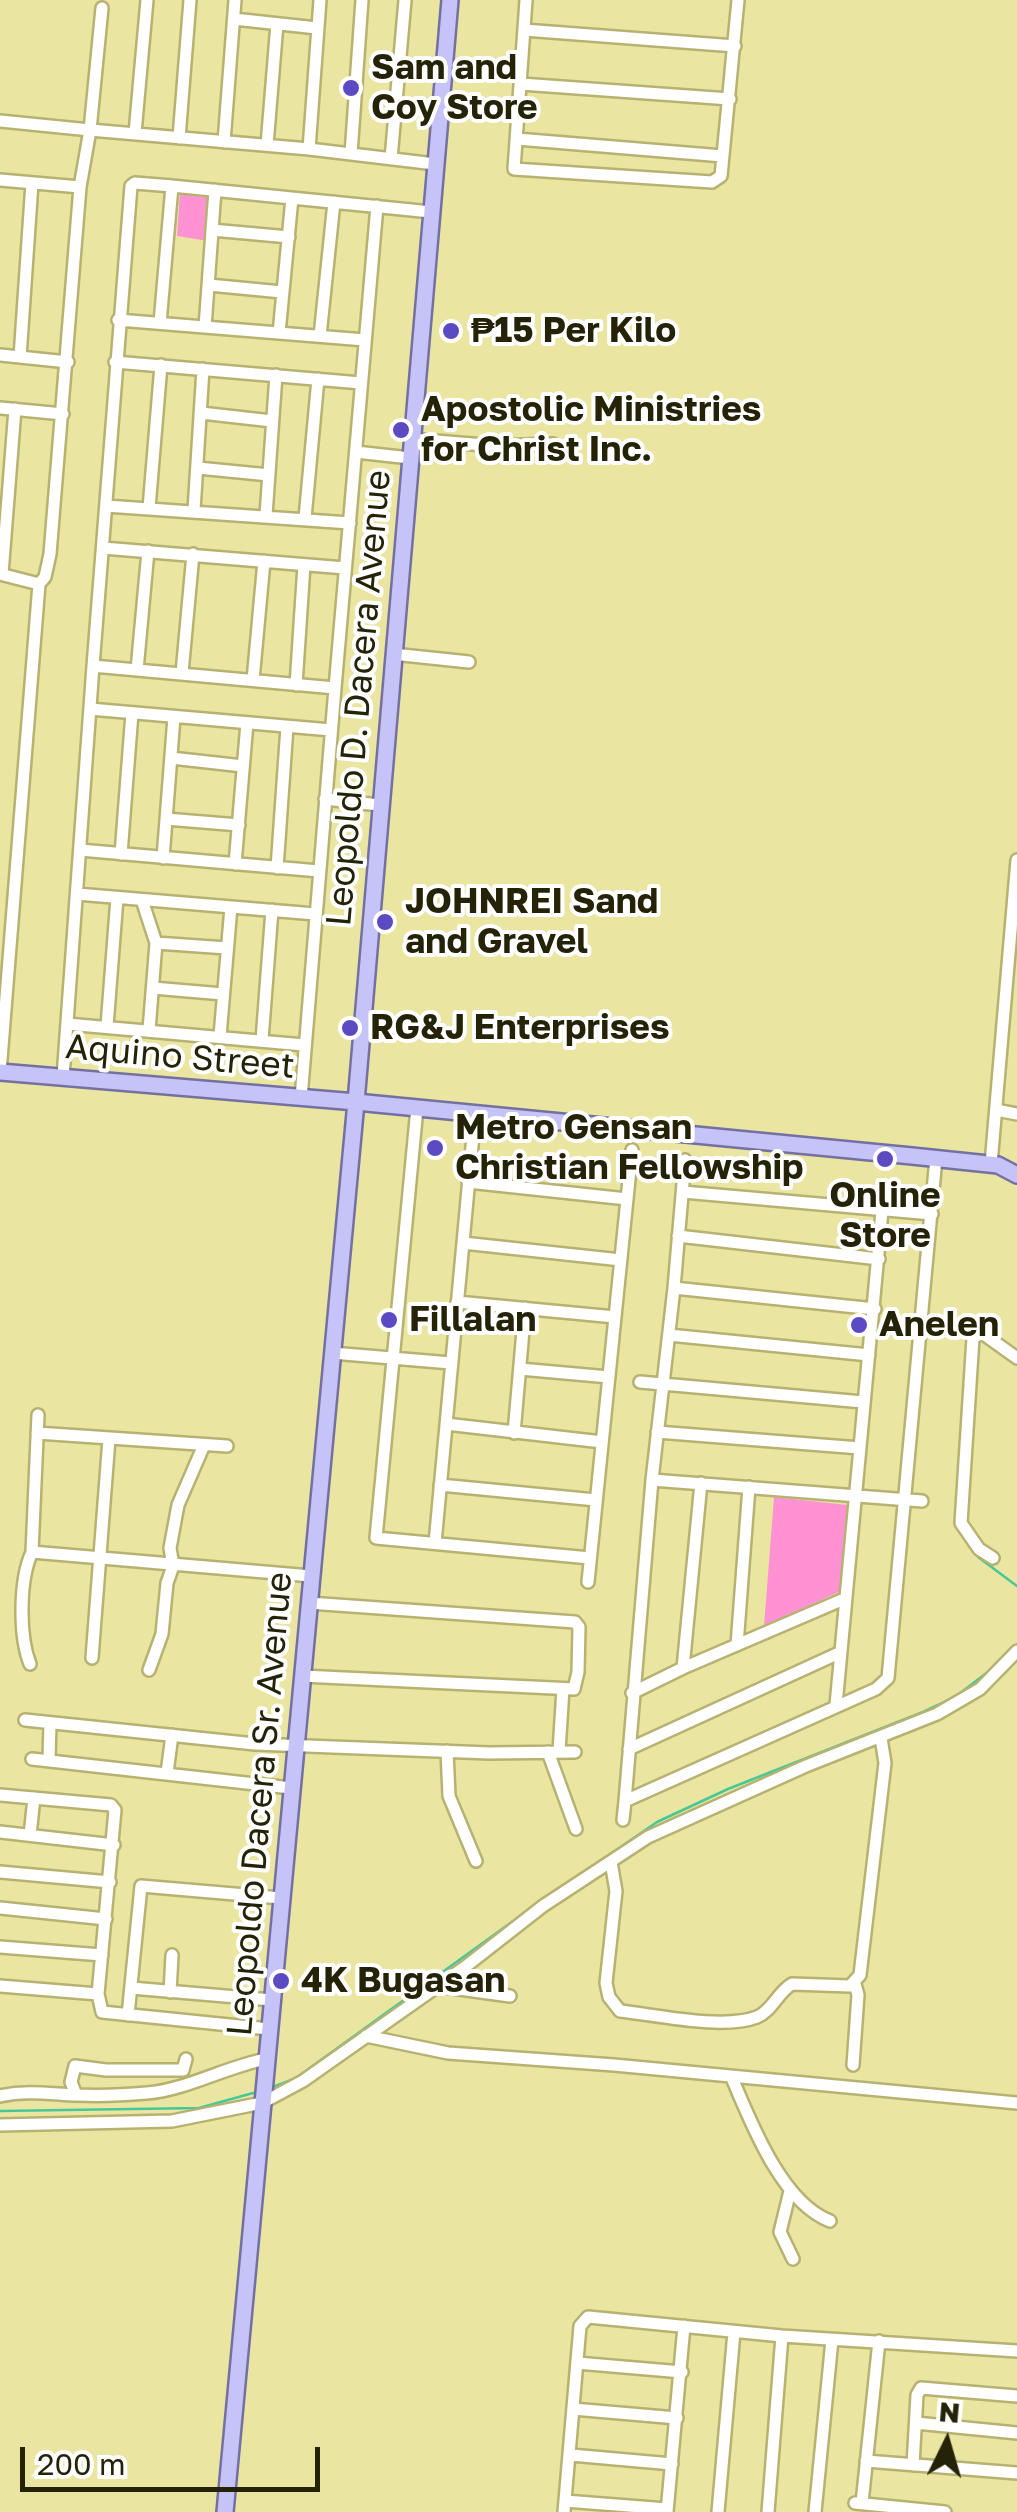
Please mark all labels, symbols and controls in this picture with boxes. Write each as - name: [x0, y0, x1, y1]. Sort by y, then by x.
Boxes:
- place label: Sam and Coy Store: [371, 47, 538, 129]
- marker: Sam and Coy Store: [340, 77, 362, 99]
- place label: ₱15 Per Kilo: [471, 310, 676, 352]
- marker: ₱15 Per Kilo: [440, 320, 462, 342]
- place label: Apostolic Ministries for Christ Inc.: [421, 389, 761, 471]
- marker: Apostolic Ministries for Christ Inc.: [390, 419, 412, 441]
- street label: Leopoldo D. Dacera Avenue: [318, 468, 400, 928]
- place label: JOHNREI Sand and Gravel: [405, 881, 658, 963]
- marker: JOHNREI Sand and Gravel: [374, 911, 396, 933]
- place label: RG&J Enterprises: [370, 1007, 670, 1049]
- marker: RG&J Enterprises: [339, 1017, 361, 1039]
- street label: Aquino Street: [64, 1026, 296, 1088]
- place label: Metro Gensan Christian Fellowship: [455, 1107, 804, 1189]
- marker: Metro Gensan Christian Fellowship: [424, 1137, 446, 1159]
- marker: Online Store: [874, 1148, 896, 1170]
- place label: Online Store: [829, 1175, 941, 1257]
- place label: Fillalan: [409, 1299, 536, 1341]
- place label: Anelen: [879, 1304, 999, 1346]
- marker: Fillalan: [378, 1309, 400, 1331]
- marker: Anelen: [848, 1314, 870, 1336]
- street label: Leopoldo Dacera Sr. Avenue: [219, 1570, 301, 2038]
- place label: 4K Bugasan: [301, 1960, 505, 2002]
- marker: 4K Bugasan: [270, 1970, 292, 1992]
- north arrow: [897, 2392, 997, 2492]
- text: N: [938, 2394, 962, 2429]
- scale bar: [25, 2427, 325, 2489]
- text: 200 m: [37, 2446, 126, 2482]

